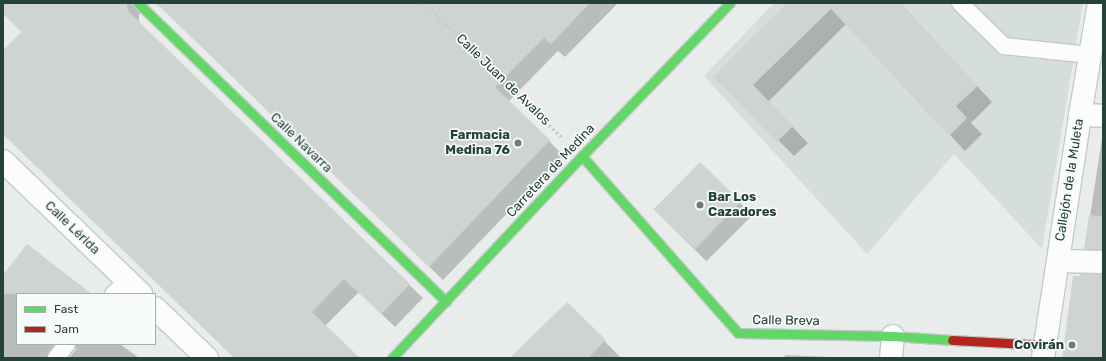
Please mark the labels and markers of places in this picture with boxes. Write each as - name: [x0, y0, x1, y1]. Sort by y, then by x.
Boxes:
- place label: Farmacia Medina 76: [445, 128, 510, 159]
- marker: Farmacia Medina 76: [513, 138, 523, 148]
- place label: Bar Los Cazadores: [708, 190, 777, 221]
- marker: Bar Los Cazadores: [695, 200, 705, 210]
- place label: Covirán: [1014, 337, 1064, 353]
- marker: Covirán: [1067, 340, 1077, 350]

